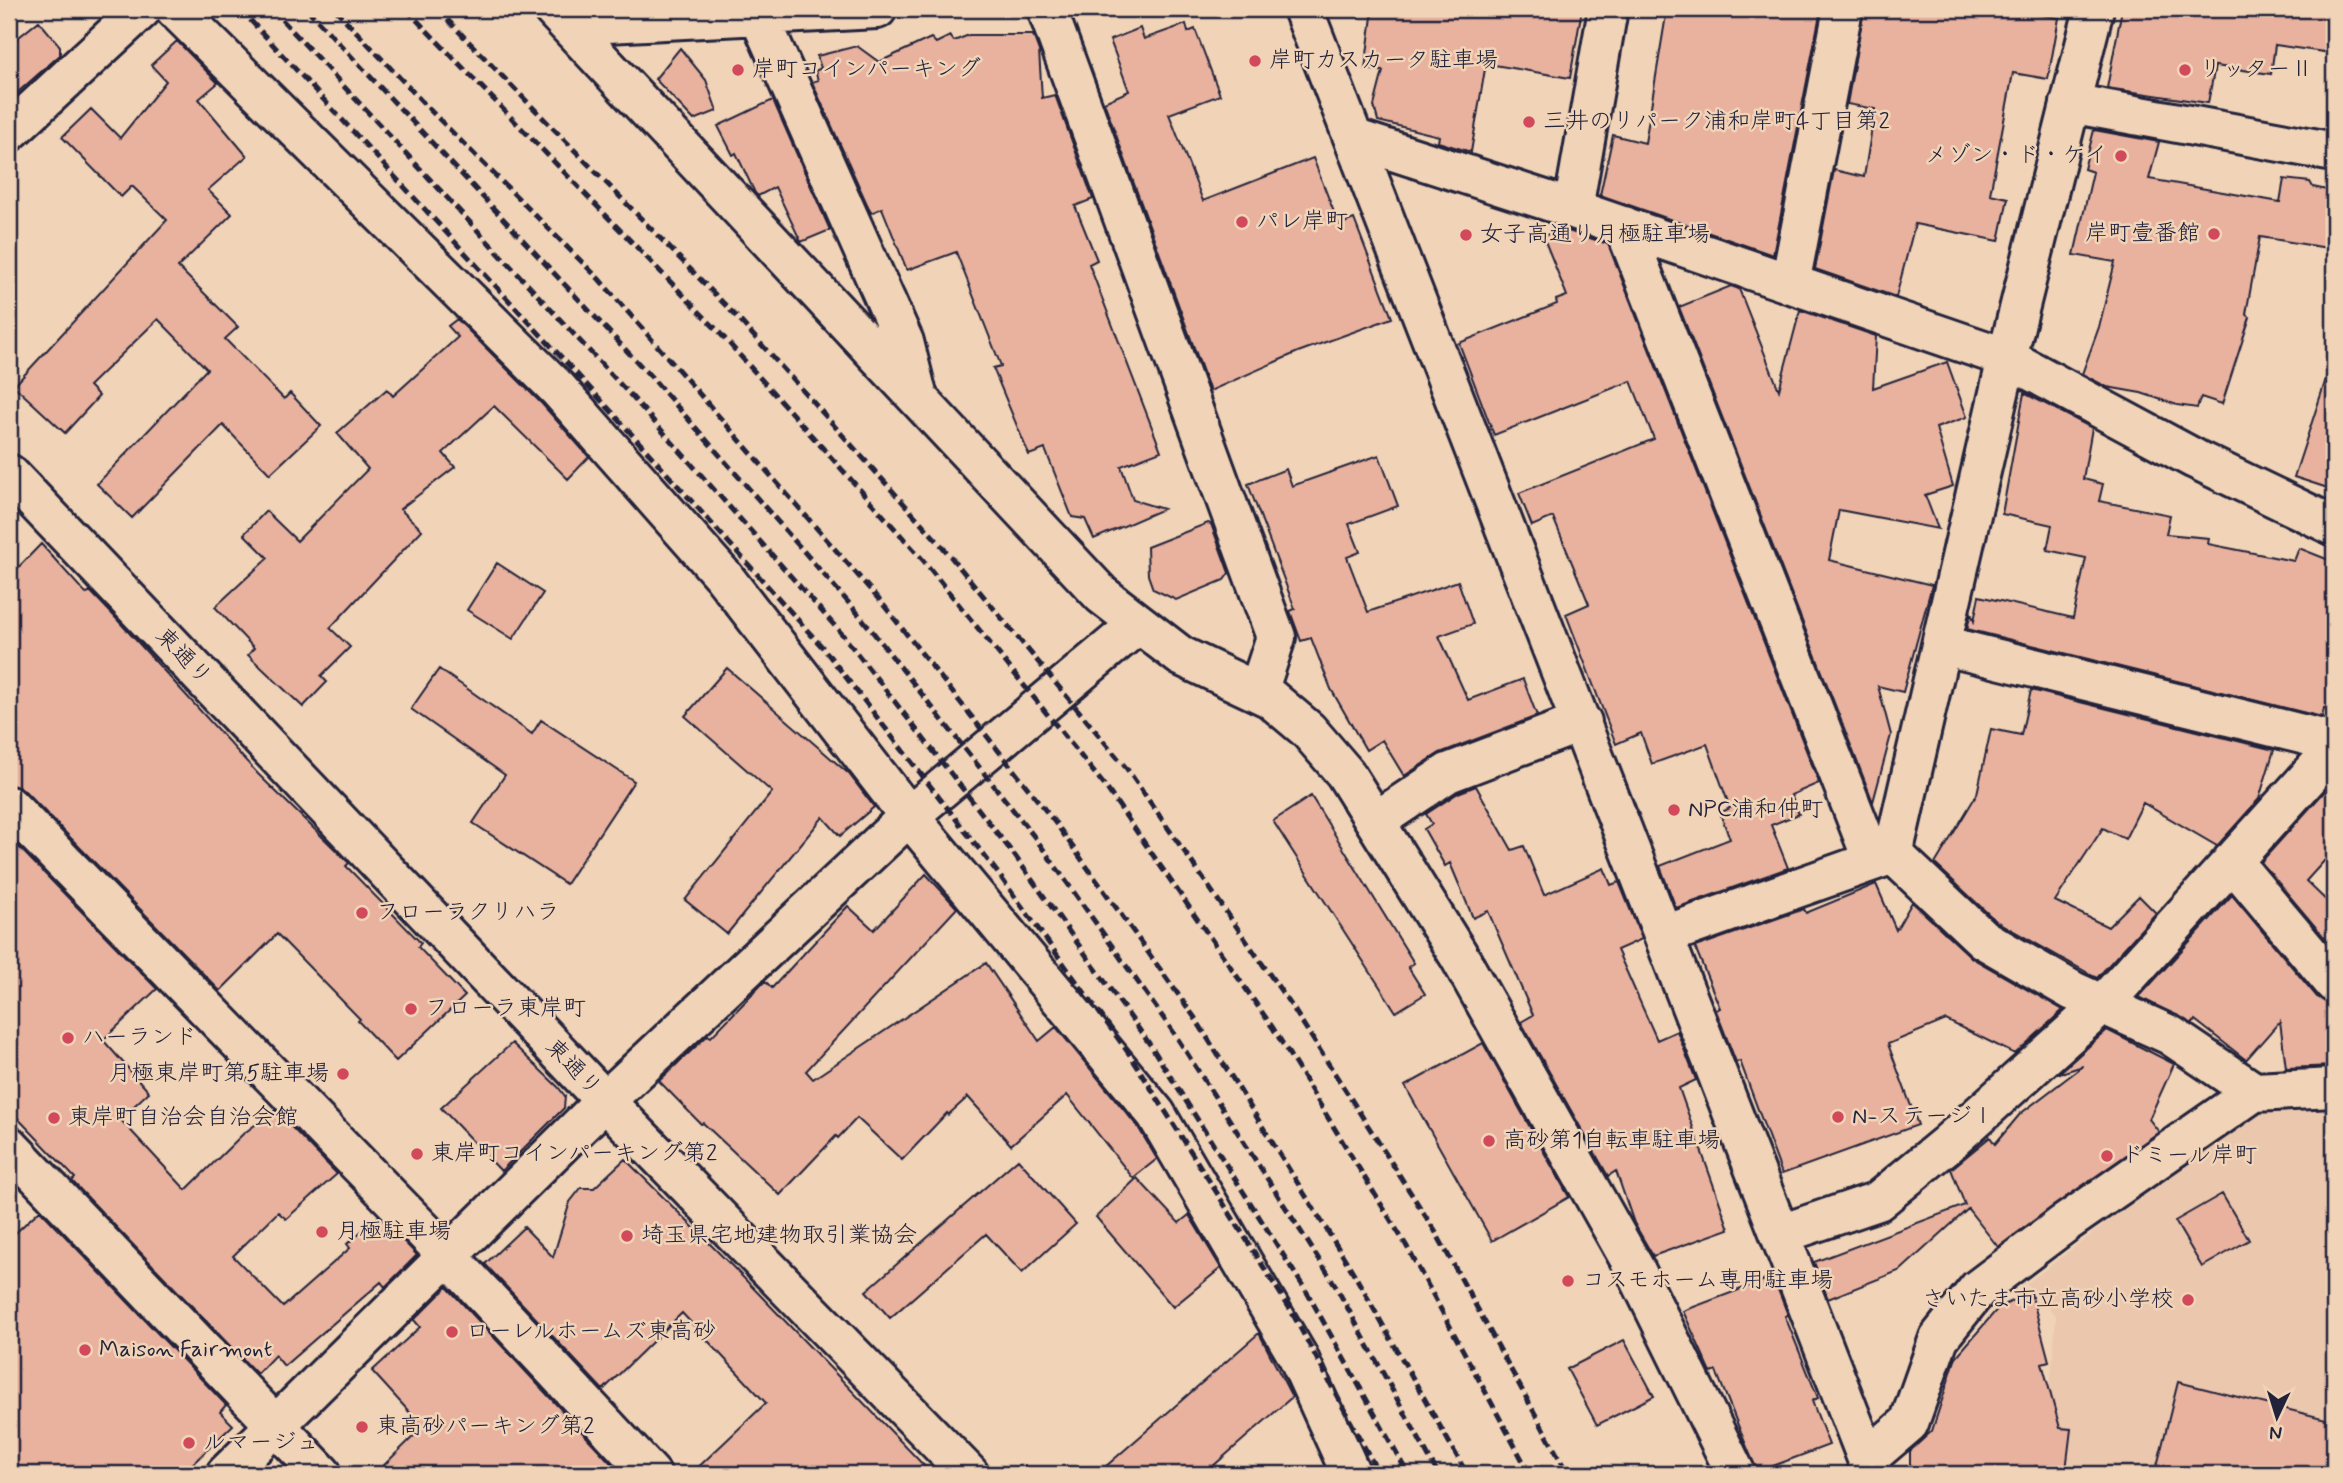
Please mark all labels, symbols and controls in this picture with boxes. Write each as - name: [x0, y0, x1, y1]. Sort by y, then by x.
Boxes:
- place label: 岸町カスカータ駐車場: [1269, 46, 1498, 76]
- marker: 岸町カスカータ駐車場: [1247, 53, 1263, 69]
- place label: 岸町コインパーキング: [752, 55, 981, 85]
- place label: リッターⅡ: [2199, 55, 2314, 85]
- marker: 岸町コインパーキング: [730, 62, 746, 78]
- marker: リッターⅡ: [2177, 62, 2193, 78]
- place label: 三井のリパーク浦和岸町4丁目第2: [1543, 107, 1890, 137]
- marker: 三井のリパーク浦和岸町4丁目第2: [1521, 114, 1537, 130]
- place label: メゾン・ド・ケイ: [1924, 141, 2107, 171]
- marker: メゾン・ド・ケイ: [2113, 148, 2129, 164]
- place label: パレ岸町: [1256, 207, 1348, 237]
- marker: パレ岸町: [1234, 214, 1250, 230]
- place label: 岸町壹番館: [2085, 219, 2200, 249]
- place label: 女子高通り月極駐車場: [1480, 220, 1710, 250]
- marker: 岸町壹番館: [2206, 226, 2222, 242]
- marker: 女子高通り月極駐車場: [1458, 227, 1474, 243]
- street label: 東通り: [148, 622, 218, 692]
- place label: NPC浦和仲町: [1688, 795, 1823, 825]
- marker: NPC浦和仲町: [1666, 802, 1682, 818]
- place label: フローラクリハラ: [376, 898, 560, 928]
- marker: フローラクリハラ: [354, 905, 370, 921]
- place label: フローラ東岸町: [425, 994, 586, 1024]
- marker: フローラ東岸町: [403, 1001, 419, 1017]
- place label: ハーランド: [82, 1023, 197, 1053]
- marker: ハーランド: [60, 1030, 76, 1046]
- street label: 東通り: [538, 1033, 608, 1103]
- place label: 月極東岸町第5駐車場: [108, 1059, 329, 1089]
- marker: 月極東岸町第5駐車場: [335, 1066, 351, 1082]
- place label: N-ステージⅠ: [1852, 1102, 1994, 1132]
- place label: 東岸町自治会自治会館: [68, 1103, 298, 1133]
- marker: N-ステージⅠ: [1830, 1109, 1846, 1125]
- marker: 東岸町自治会自治会館: [46, 1110, 62, 1126]
- place label: 高砂第1自転車駐車場: [1503, 1126, 1720, 1156]
- marker: 高砂第1自転車駐車場: [1481, 1133, 1497, 1149]
- place label: 東岸町コインパーキング第2: [431, 1139, 717, 1169]
- place label: ドミール岸町: [2121, 1141, 2257, 1171]
- marker: 東岸町コインパーキング第2: [409, 1146, 425, 1162]
- marker: ドミール岸町: [2099, 1148, 2115, 1164]
- place label: 月極駐車場: [336, 1217, 451, 1247]
- place label: 埼玉県宅地建物取引業協会: [641, 1221, 917, 1251]
- marker: 月極駐車場: [314, 1224, 330, 1240]
- marker: 埼玉県宅地建物取引業協会: [619, 1228, 635, 1244]
- place label: コスモホーム専用駐車場: [1582, 1266, 1833, 1296]
- marker: コスモホーム専用駐車場: [1560, 1273, 1576, 1289]
- place label: さいたま市立高砂小学校: [1922, 1285, 2174, 1315]
- marker: さいたま市立高砂小学校: [2180, 1292, 2196, 1308]
- place label: ローレルホームズ東高砂: [466, 1317, 716, 1347]
- marker: ローレルホームズ東高砂: [444, 1324, 460, 1340]
- place label: Maison Fairmont: [99, 1335, 272, 1365]
- marker: Maison Fairmont: [77, 1342, 93, 1358]
- north arrow: [2242, 1382, 2312, 1452]
- place label: 東高砂パーキング第2: [376, 1412, 594, 1442]
- marker: 東高砂パーキング第2: [354, 1419, 370, 1435]
- text: N: [2269, 1420, 2283, 1445]
- place label: ルマージュ: [203, 1428, 319, 1458]
- marker: ルマージュ: [181, 1435, 197, 1451]

